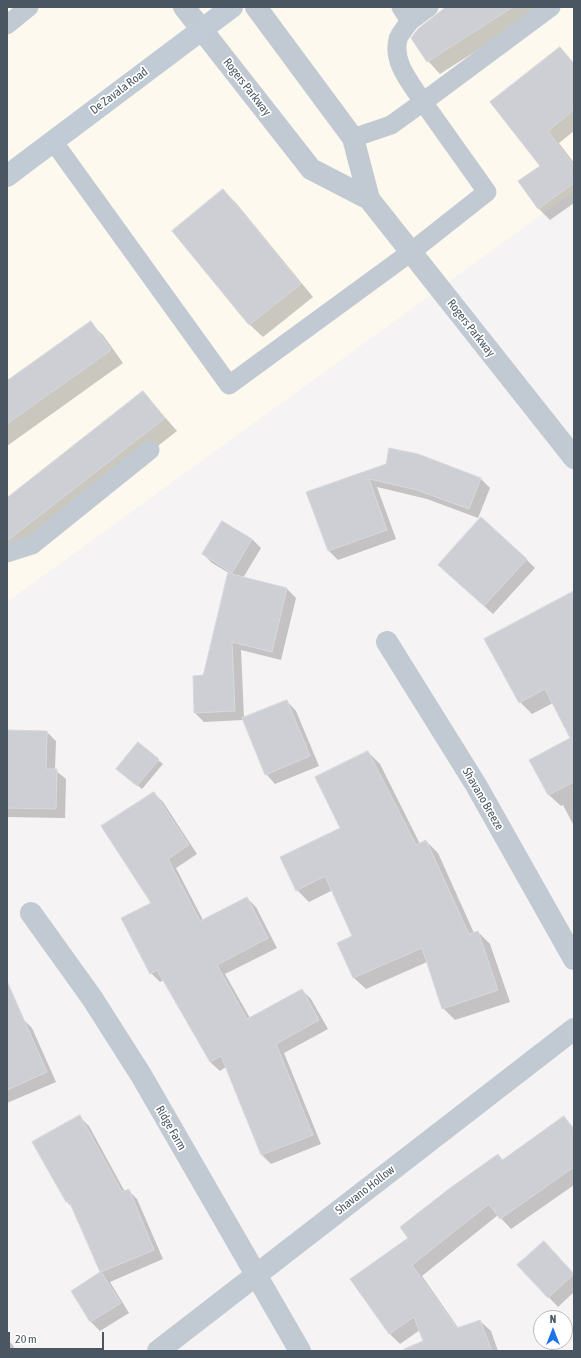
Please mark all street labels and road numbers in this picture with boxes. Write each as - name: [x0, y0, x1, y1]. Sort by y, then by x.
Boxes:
- street label: Rogers Parkway: [220, 55, 274, 119]
- street label: De Zavala Road: [87, 65, 151, 117]
- street label: Rogers Parkway: [444, 296, 498, 360]
- street label: Shavano Breeze: [459, 765, 507, 833]
- street label: Ridge Farm: [153, 1103, 189, 1153]
- street label: Shavano Hollow: [332, 1162, 398, 1218]

